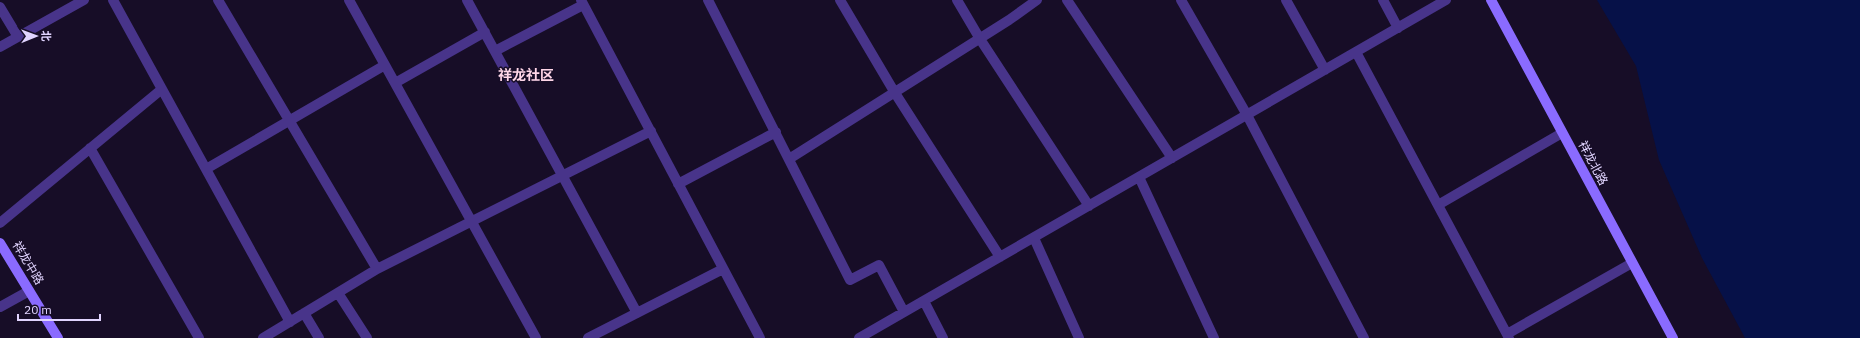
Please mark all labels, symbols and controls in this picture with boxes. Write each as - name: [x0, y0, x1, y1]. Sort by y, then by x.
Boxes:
- north arrow: [16, 16, 56, 56]
- text: 北: [39, 30, 53, 41]
- district label: 祥龙社区: [498, 66, 554, 84]
- street label: 祥龙北路: [1576, 138, 1611, 187]
- street label: 祥龙中路: [10, 238, 47, 287]
- scale bar: [18, 296, 100, 322]
- text: 20 m: [24, 302, 52, 317]

